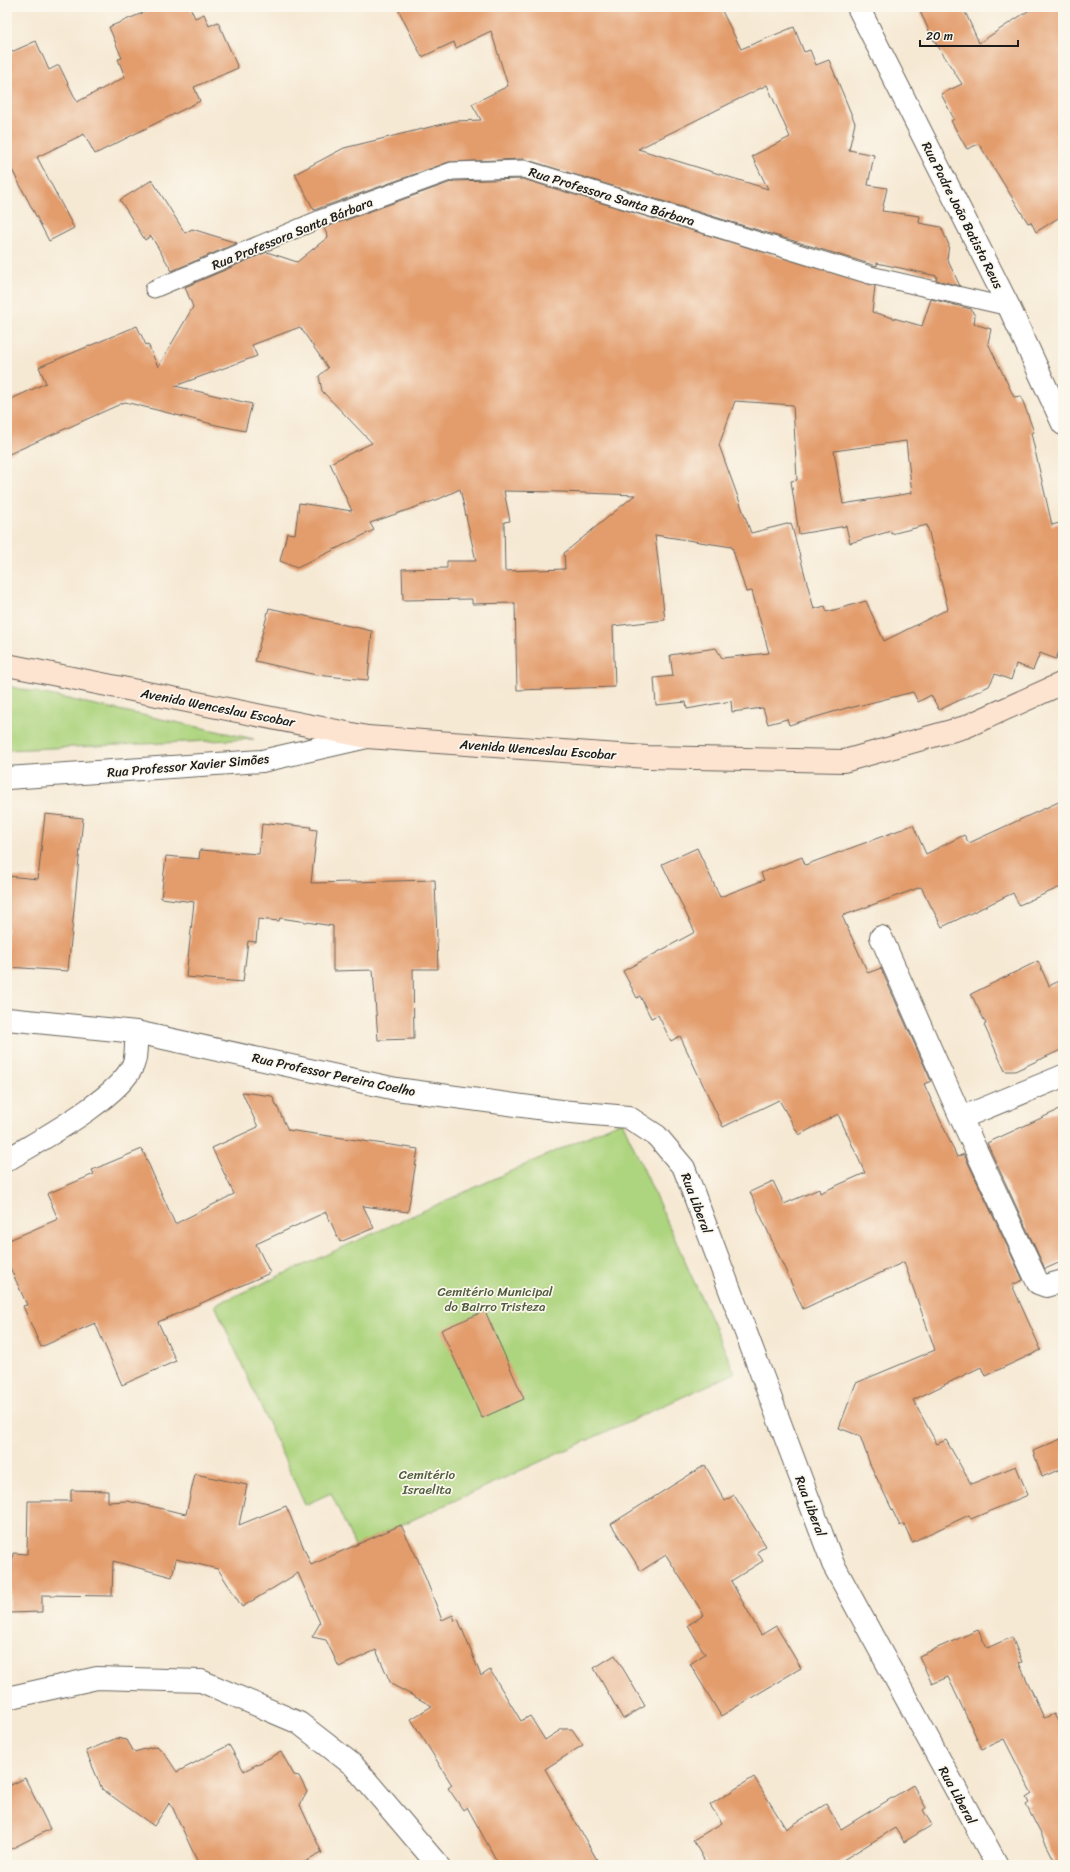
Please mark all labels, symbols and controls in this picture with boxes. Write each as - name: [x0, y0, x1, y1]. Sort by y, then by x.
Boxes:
- scale bar: [920, 22, 1018, 48]
- text: 20 m: [926, 25, 953, 47]
- street label: Rua Padre João Batista Reus: [915, 137, 1010, 294]
- street label: Rua Professora Santa Bárbara: [526, 160, 698, 233]
- street label: Rua Professora Santa Bárbara: [208, 190, 377, 276]
- street label: Avenida Wenceslau Escobar: [138, 681, 298, 734]
- street label: Avenida Wenceslau Escobar: [458, 732, 618, 766]
- street label: Rua Professor Xavier Simões: [106, 747, 271, 784]
- street label: Rua Professor Pereira Coelho: [250, 1046, 418, 1103]
- street label: Rua Liberal: [674, 1169, 719, 1237]
- park label: Cemitério Municipal do Bairro Tristeza: [438, 1280, 553, 1318]
- park label: Cemitério Israelita: [399, 1463, 456, 1501]
- street label: Rua Liberal: [788, 1472, 833, 1540]
- street label: Rua Liberal: [932, 1762, 983, 1829]

